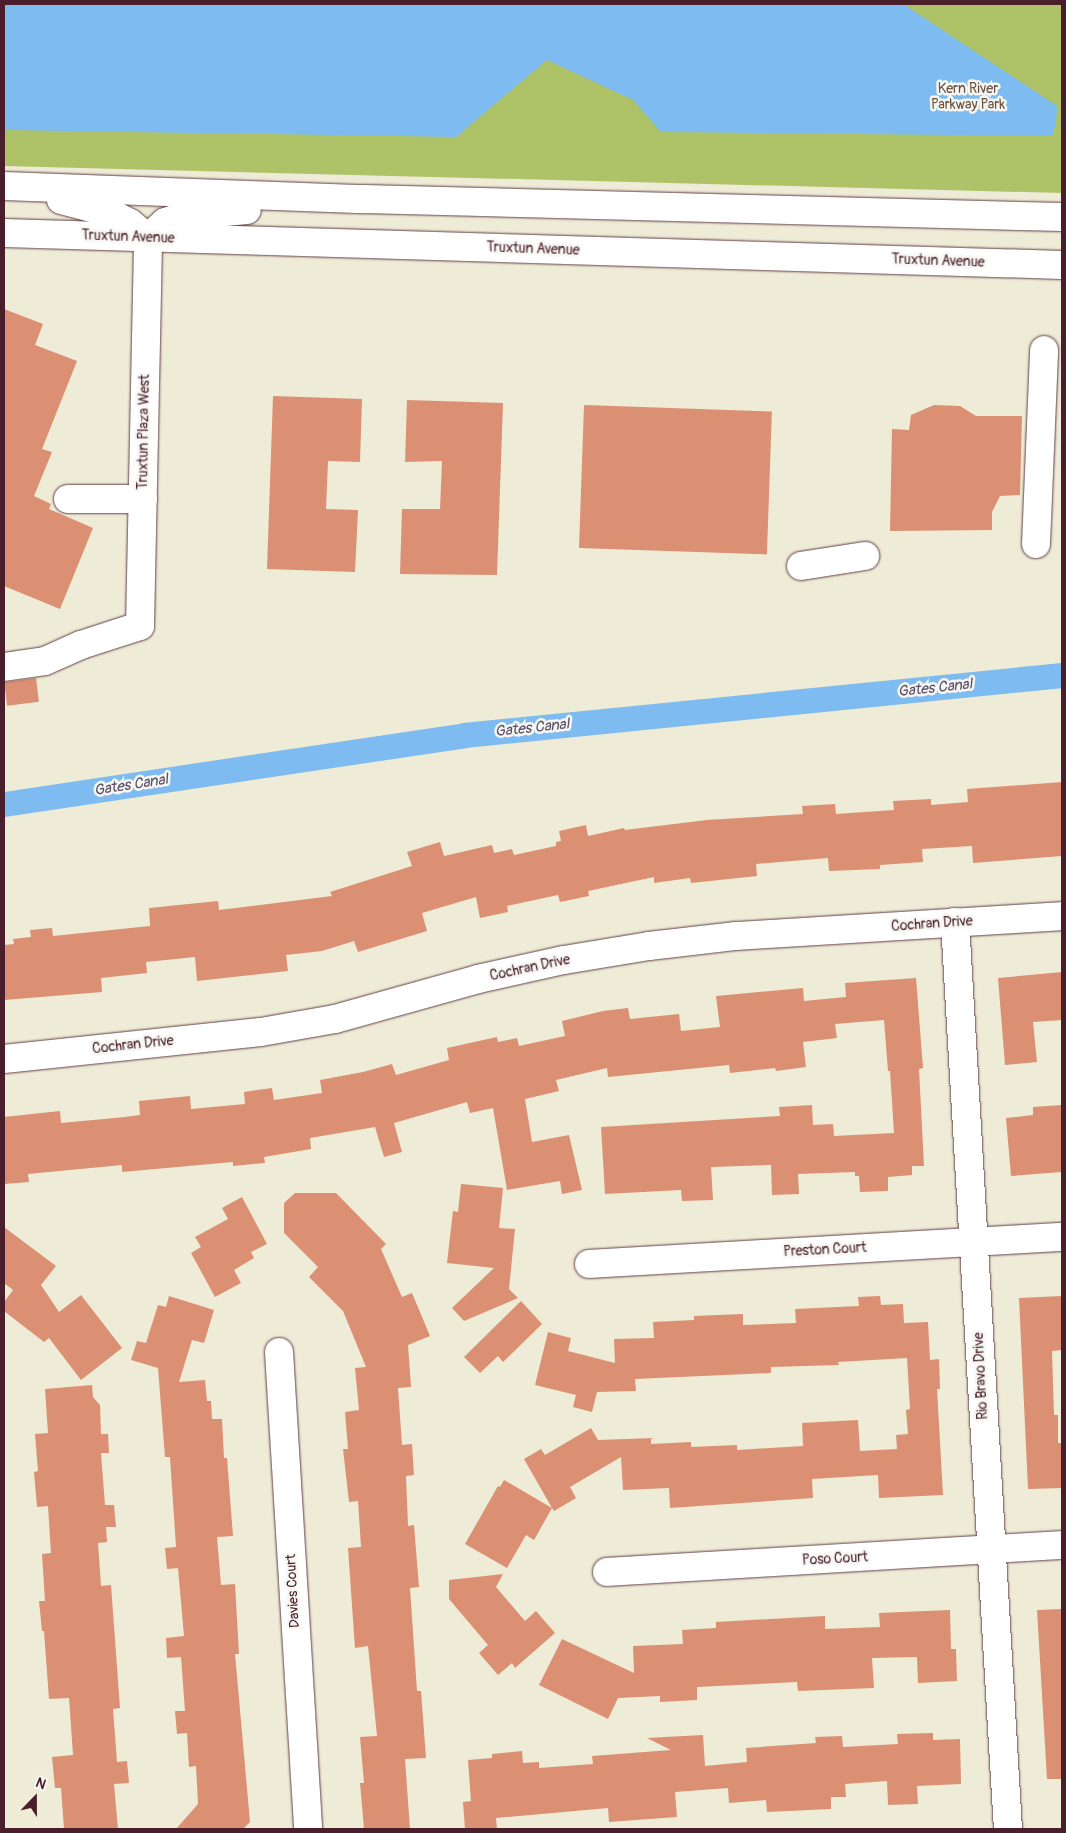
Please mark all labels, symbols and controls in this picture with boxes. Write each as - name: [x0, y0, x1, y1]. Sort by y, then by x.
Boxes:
- park label: Kern River Parkway Park: [931, 81, 1005, 114]
- street label: Truxtun Avenue: [81, 227, 175, 247]
- street label: Truxtun Avenue: [486, 239, 580, 259]
- street label: Truxtun Avenue: [891, 251, 985, 271]
- street label: Truxtun Plaza West: [135, 374, 153, 490]
- water label: Gates Canal: [897, 675, 973, 701]
- water label: Gates Canal: [494, 715, 570, 741]
- water label: Gates Canal: [93, 770, 169, 800]
- street label: Cochran Drive: [891, 913, 973, 935]
- street label: Cochran Drive: [488, 951, 572, 985]
- street label: Cochran Drive: [91, 1032, 175, 1058]
- street label: Preston Court: [783, 1239, 867, 1261]
- street label: Rio Bravo Drive: [970, 1332, 992, 1420]
- street label: Poso Court: [802, 1549, 868, 1569]
- street label: Davies Court: [283, 1554, 303, 1628]
- north arrow: [10, 1773, 60, 1823]
- text: N: [33, 1774, 48, 1793]

